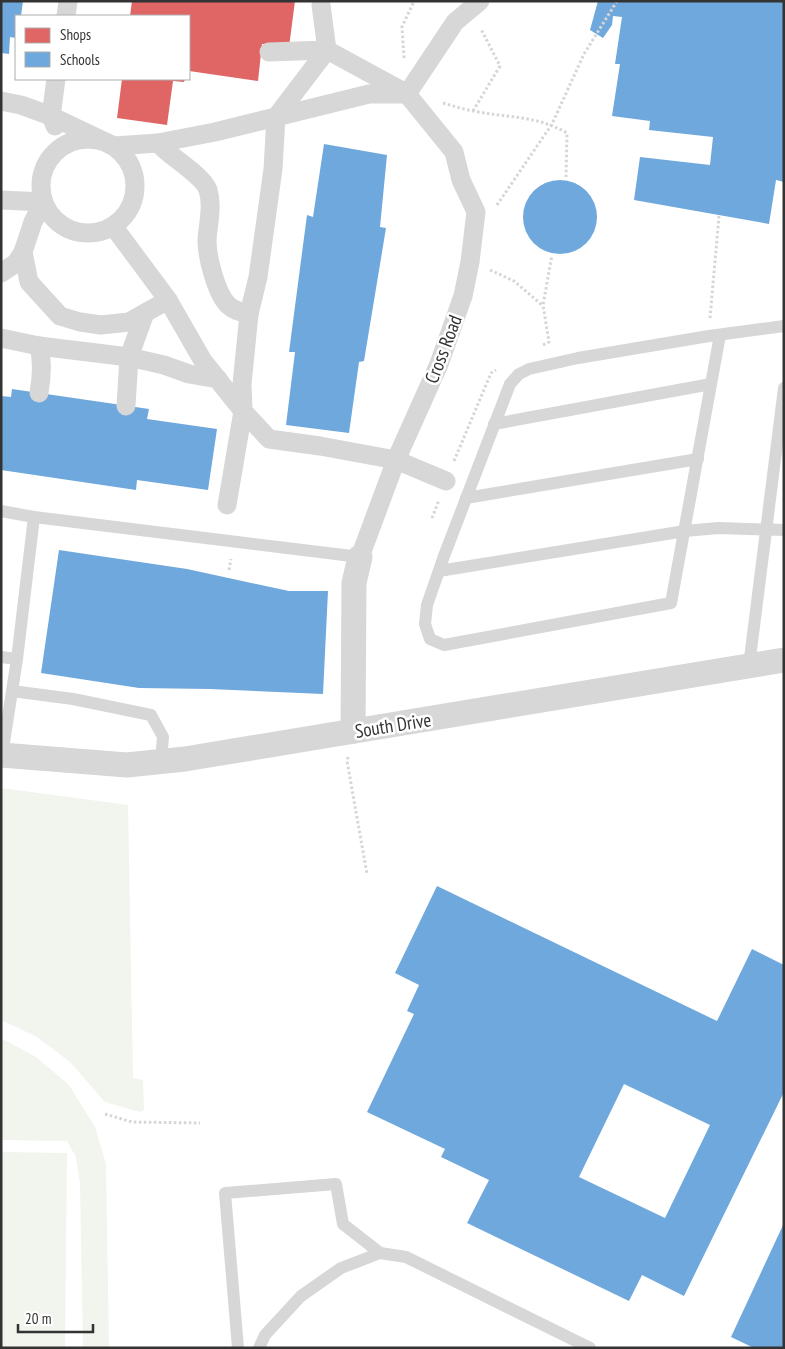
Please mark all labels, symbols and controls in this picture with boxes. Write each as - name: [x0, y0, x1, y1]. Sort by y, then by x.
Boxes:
- legend: [15, 15, 190, 80]
- text: Shops: [60, 25, 91, 44]
- text: Schools: [60, 50, 100, 69]
- street label: Cross Road: [419, 311, 467, 387]
- street label: South Drive: [353, 707, 433, 743]
- scale bar: [18, 1302, 92, 1334]
- text: 20 m: [25, 1309, 51, 1328]

